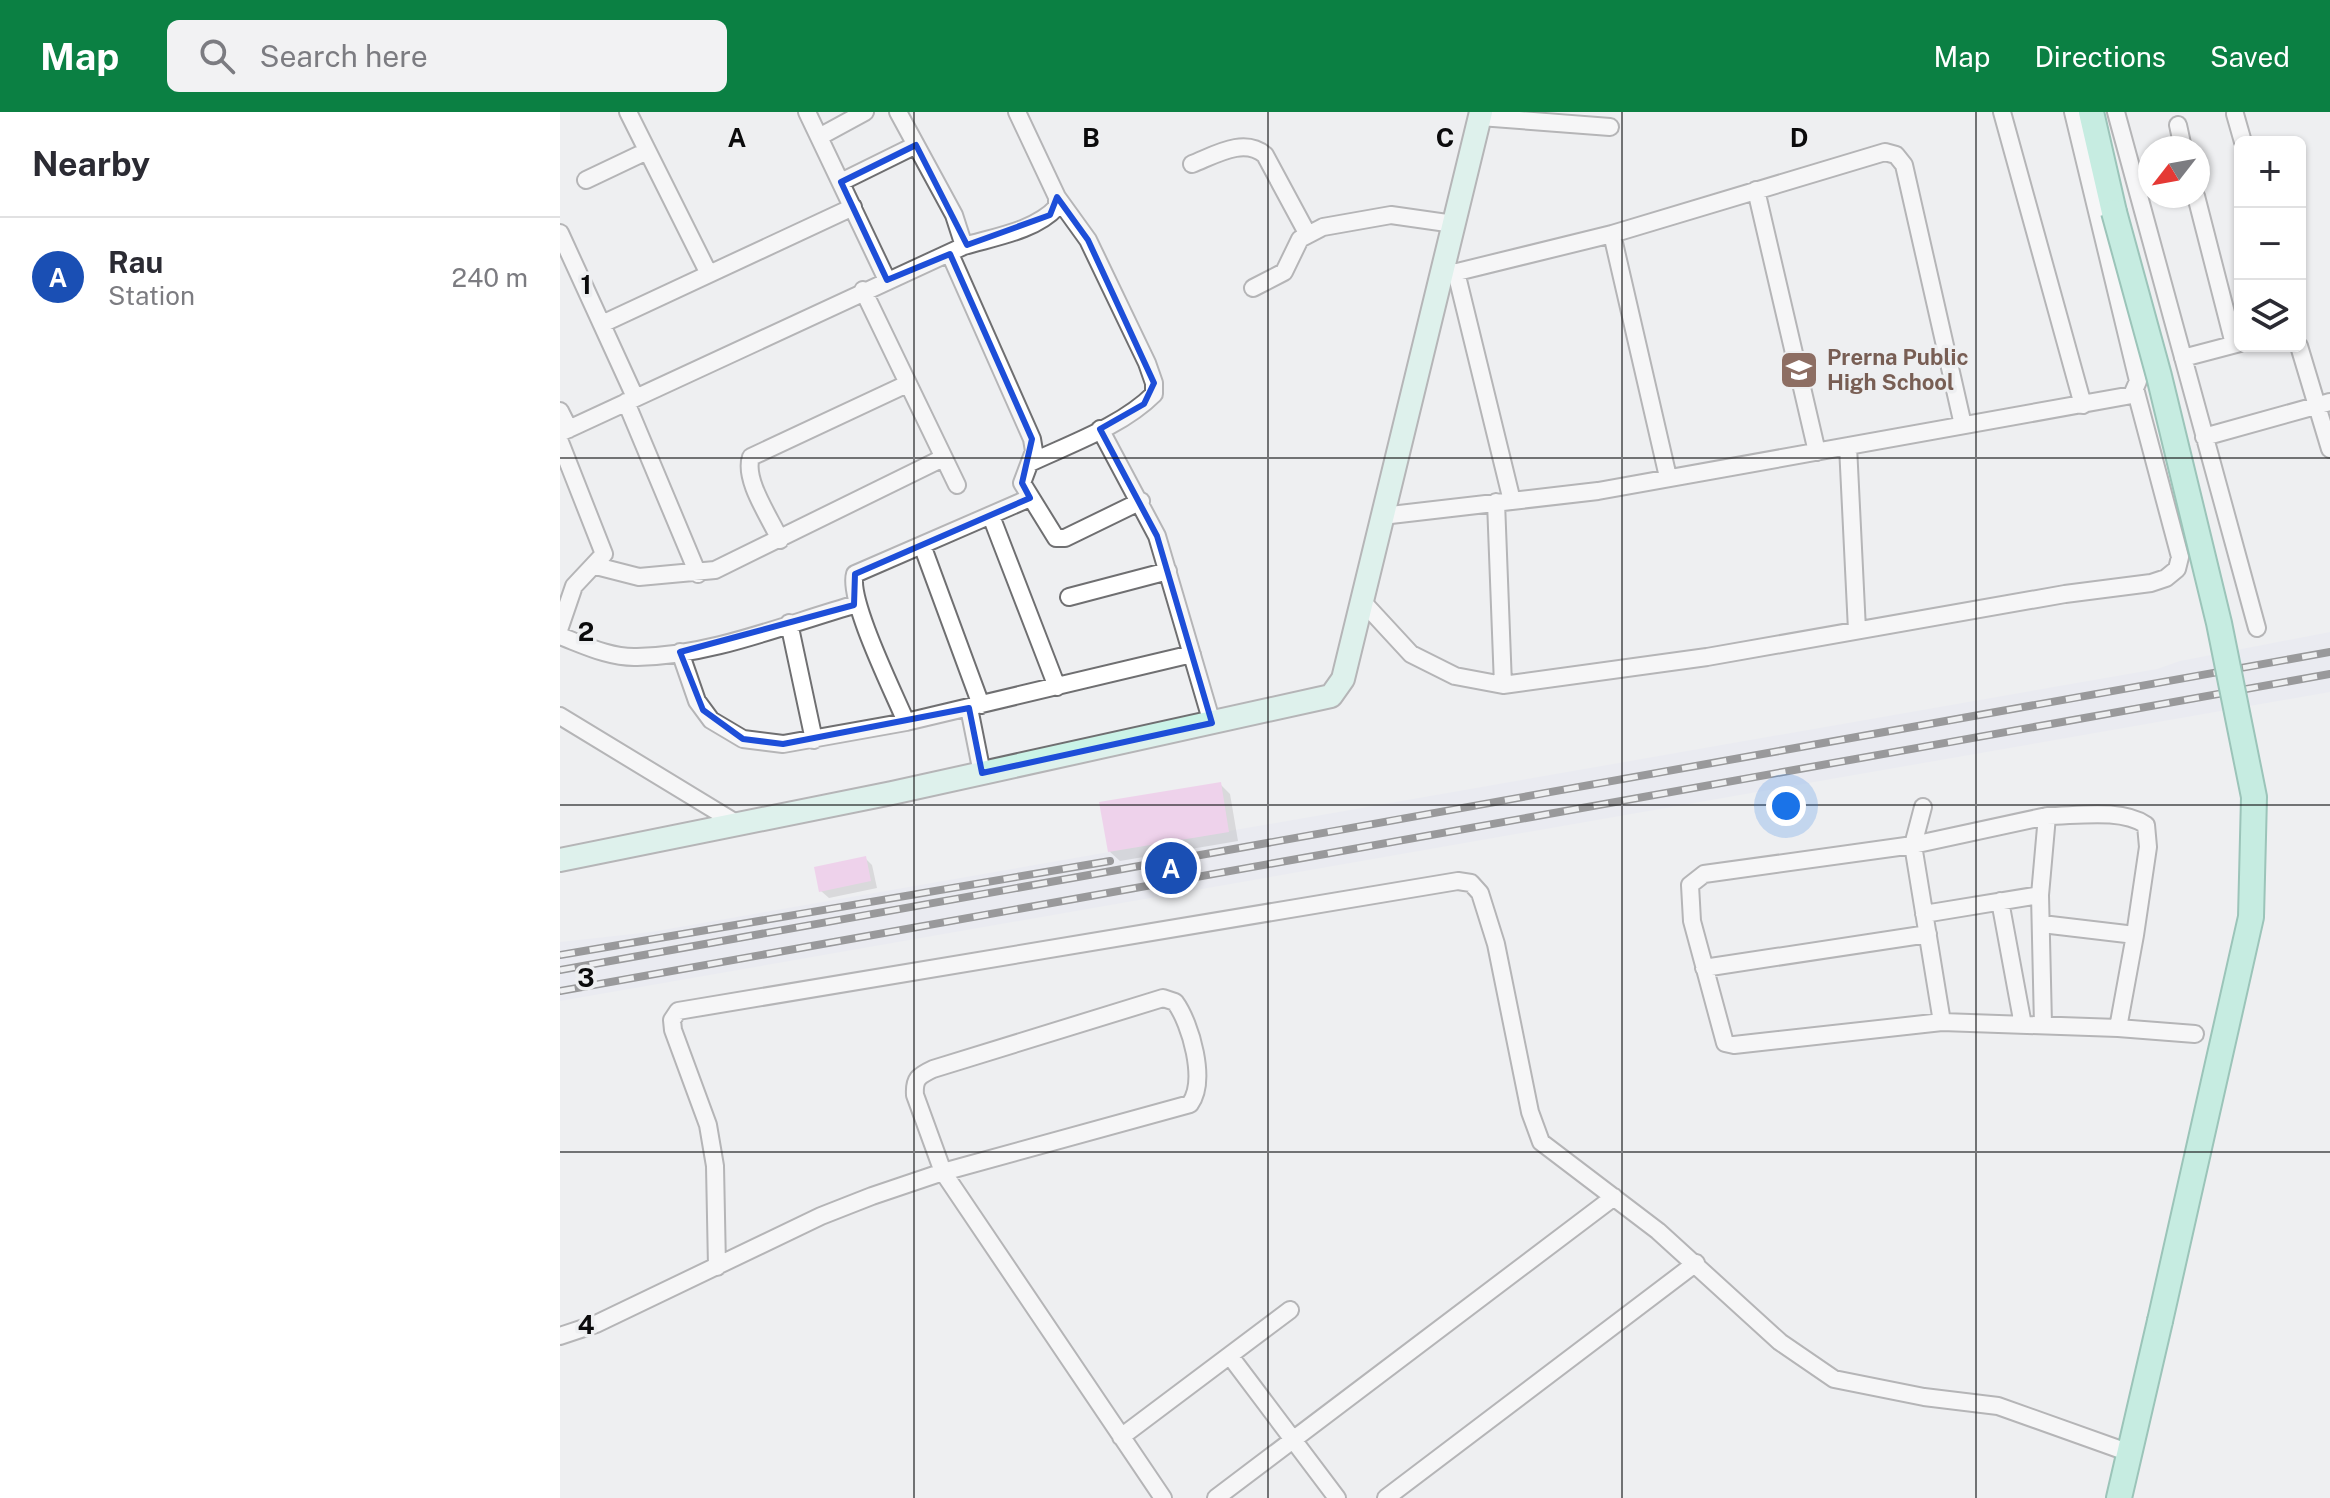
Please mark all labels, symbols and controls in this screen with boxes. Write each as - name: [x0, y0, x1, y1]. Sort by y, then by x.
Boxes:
- search box: [167, 20, 727, 92]
- text: Map: [40, 34, 119, 79]
- icon: search: [195, 34, 239, 78]
- text: Search here: [259, 38, 428, 74]
- text: Map: [1934, 40, 1990, 73]
- text: Directions: [2034, 40, 2166, 73]
- text: Saved: [2210, 40, 2290, 73]
- text: A: [728, 122, 747, 153]
- text: B: [1082, 122, 1100, 153]
- text: C: [1436, 122, 1454, 153]
- text: D: [1790, 122, 1808, 153]
- north arrow: [2138, 136, 2210, 208]
- map controls: [2234, 136, 2306, 352]
- button: +: [2234, 136, 2306, 208]
- text: Nearby: [32, 144, 150, 184]
- button: −: [2234, 208, 2306, 280]
- text: Rau: [108, 244, 163, 280]
- text: A: [49, 262, 67, 293]
- text: 240 m: [451, 262, 528, 293]
- text: 1: [580, 269, 592, 300]
- text: Station: [108, 280, 195, 311]
- button: layers: [2234, 280, 2306, 352]
- place label: Prerna Public High School: [1827, 344, 1968, 395]
- school or university icon: Prerna Public High School: [1778, 349, 1820, 391]
- text: 2: [578, 616, 594, 647]
- your location: [1766, 786, 1806, 826]
- pin: A: [1145, 838, 1197, 898]
- text: 3: [577, 962, 595, 993]
- text: 4: [577, 1309, 595, 1340]

